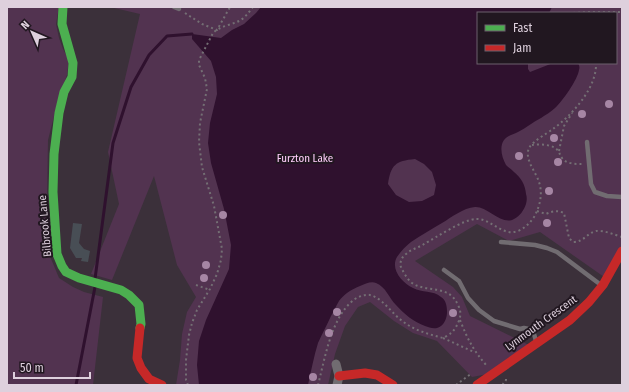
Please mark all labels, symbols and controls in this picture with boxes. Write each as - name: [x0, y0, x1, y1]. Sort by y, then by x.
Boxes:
- north arrow: [12, 12, 52, 52]
- legend: [477, 12, 617, 64]
- text: N: [18, 18, 32, 32]
- text: Fast: [513, 21, 532, 35]
- text: Jam: [513, 41, 531, 55]
- park label: Furzton Lake: [277, 152, 333, 165]
- street label: Bilbrook Lane: [36, 195, 54, 257]
- street label: Lynmouth Crescent: [503, 292, 580, 353]
- scale bar: [14, 354, 90, 380]
- text: 50 m: [20, 361, 44, 375]

